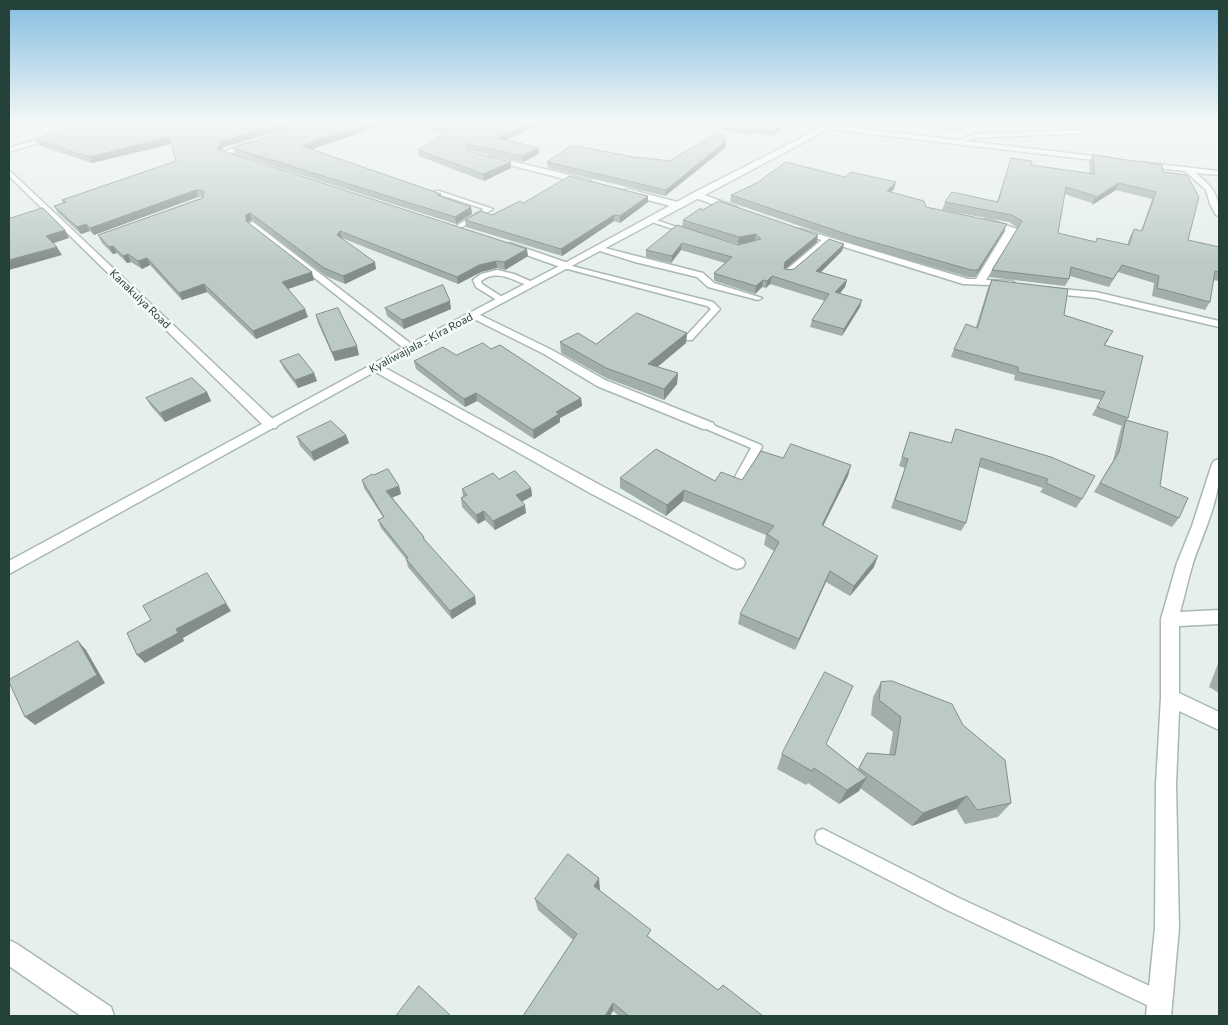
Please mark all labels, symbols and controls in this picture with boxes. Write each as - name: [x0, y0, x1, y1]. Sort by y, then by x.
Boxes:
- street label: Kanakulya Road: [107, 267, 173, 331]
- street label: Kyaliwajjala - Kira Road: [367, 310, 475, 376]

